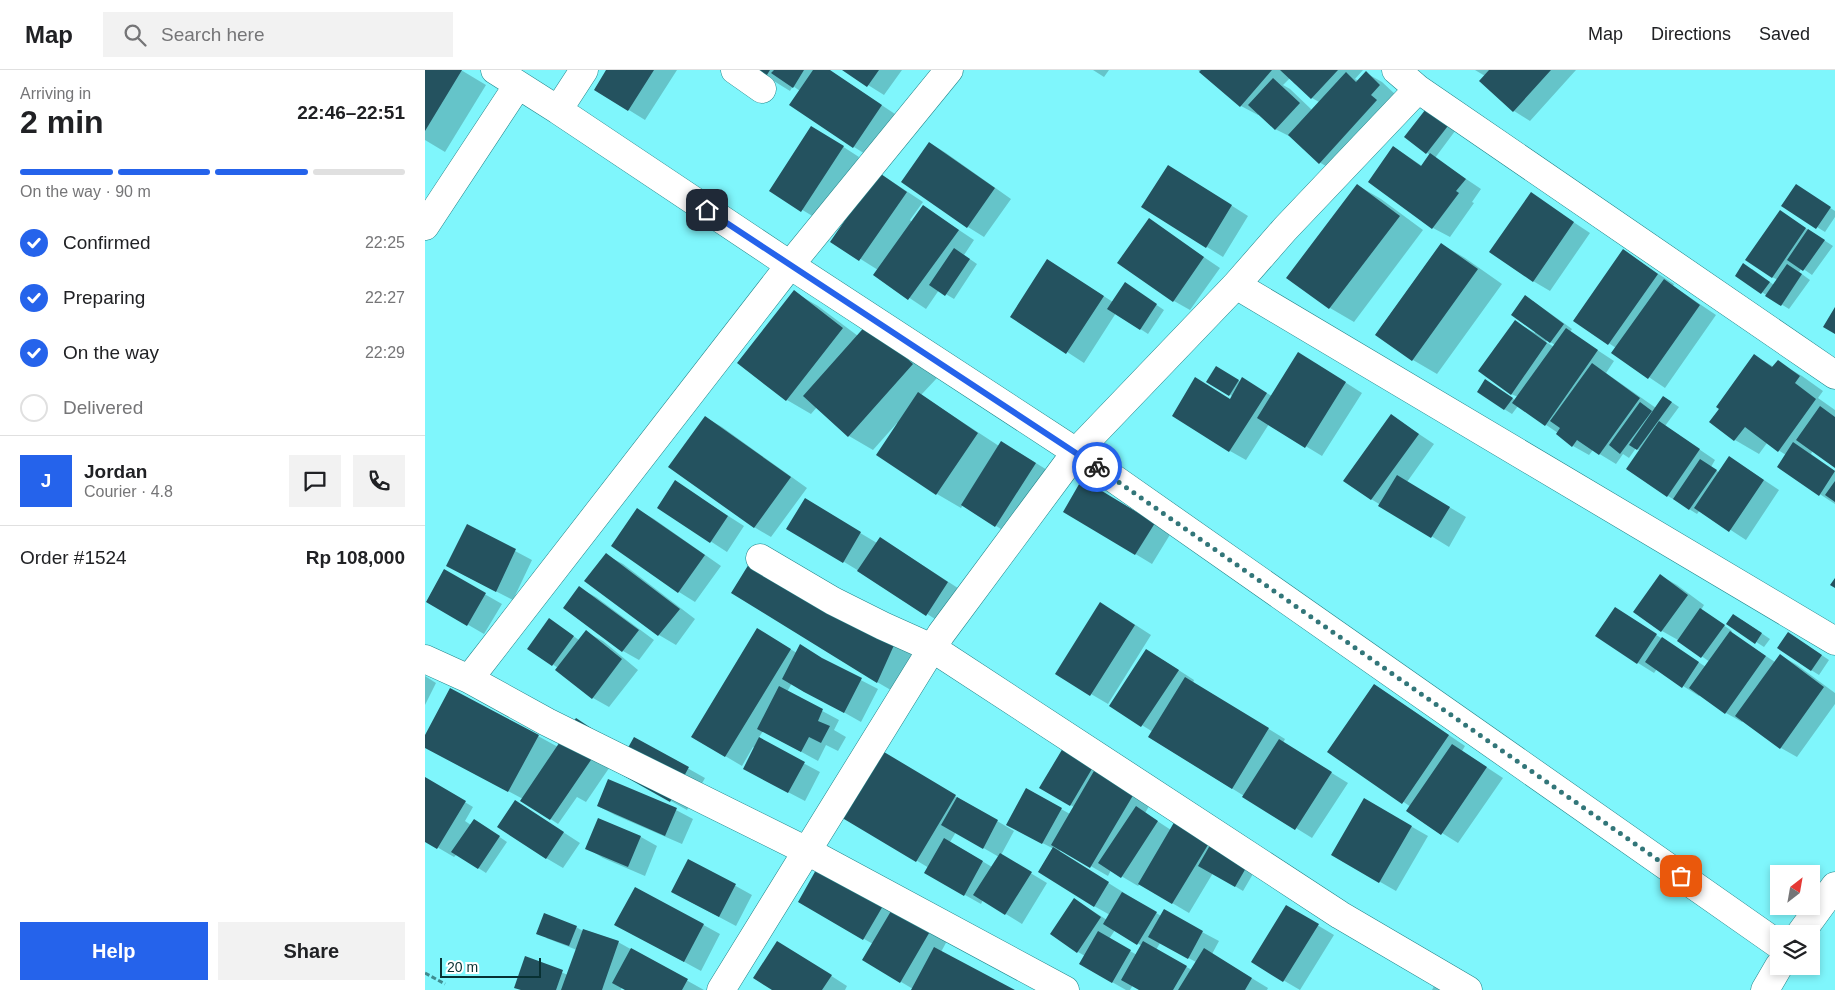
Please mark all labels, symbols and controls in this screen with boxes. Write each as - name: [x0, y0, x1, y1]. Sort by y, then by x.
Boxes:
- search box: [103, 12, 453, 57]
- text: Map: [25, 21, 73, 48]
- icon: search: [121, 21, 149, 49]
- text: Search here: [161, 24, 265, 45]
- text: Map: [1588, 24, 1623, 44]
- text: Directions: [1651, 24, 1731, 44]
- text: Saved: [1759, 24, 1810, 44]
- text: Arriving in: [20, 85, 91, 102]
- text: 22:46–22:51: [297, 102, 405, 123]
- text: 2 min: [20, 104, 104, 140]
- text: On the way · 90 m: [20, 183, 151, 200]
- pin: [686, 189, 728, 231]
- icon: home: [693, 196, 721, 224]
- icon: check: [20, 229, 48, 257]
- text: Confirmed: [63, 232, 151, 253]
- text: 22:25: [365, 234, 405, 251]
- icon: check: [20, 284, 48, 312]
- text: Preparing: [63, 287, 145, 308]
- text: 22:27: [365, 289, 405, 306]
- icon: check: [20, 339, 48, 367]
- text: On the way: [63, 342, 159, 363]
- text: 22:29: [365, 344, 405, 361]
- text: Delivered: [63, 397, 143, 418]
- courier: [1072, 442, 1122, 492]
- icon: bike: [1083, 453, 1111, 481]
- button: chat: [289, 455, 341, 507]
- button: phone: [353, 455, 405, 507]
- text: Jordan: [84, 461, 147, 482]
- text: J: [41, 470, 51, 491]
- text: Courier · 4.8: [84, 483, 173, 500]
- text: Order #1524: [20, 547, 127, 568]
- text: Rp 108,000: [306, 547, 405, 568]
- pin: [1660, 855, 1702, 897]
- icon: bag: [1667, 862, 1695, 890]
- north arrow: [1770, 865, 1820, 915]
- map controls: [1770, 865, 1820, 975]
- button: Help: [20, 922, 208, 980]
- button: Share: [218, 922, 405, 980]
- button: layers: [1770, 925, 1820, 975]
- scale bar: [440, 955, 541, 978]
- text: 20 m: [447, 959, 478, 975]

